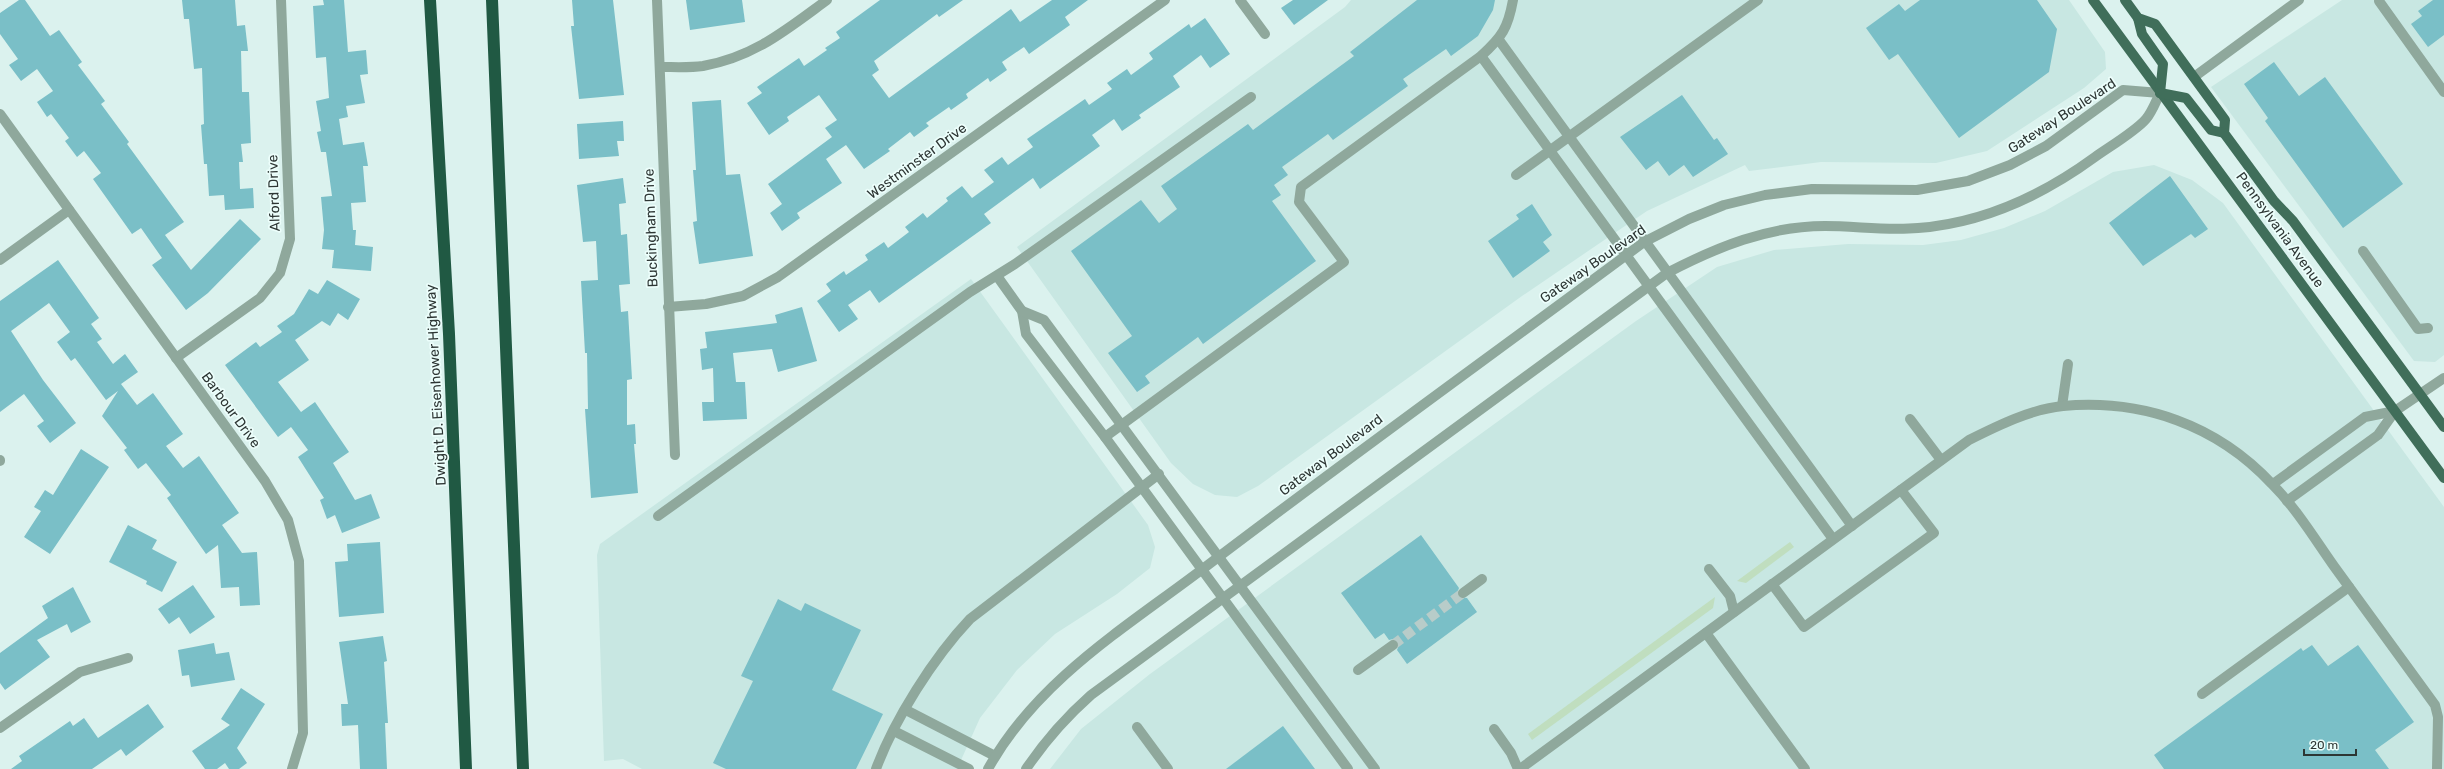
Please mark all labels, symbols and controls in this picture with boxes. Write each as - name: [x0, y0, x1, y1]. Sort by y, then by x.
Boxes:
- street label: Gateway Boulevard: [2005, 75, 2119, 157]
- street label: Westminster Drive: [864, 119, 970, 203]
- street label: Alford Drive: [264, 154, 284, 232]
- street label: Buckingham Drive: [640, 168, 662, 288]
- street label: Pennsylvania Avenue: [2232, 169, 2328, 291]
- street label: Gateway Boulevard: [1537, 221, 1649, 307]
- street label: Dwight D. Eisenhower Highway: [422, 284, 450, 486]
- street label: Barbour Drive: [198, 369, 264, 451]
- street label: Gateway Boulevard: [1276, 411, 1386, 499]
- scale bar: [2304, 731, 2356, 757]
- text: 20 m: [2310, 738, 2338, 752]

